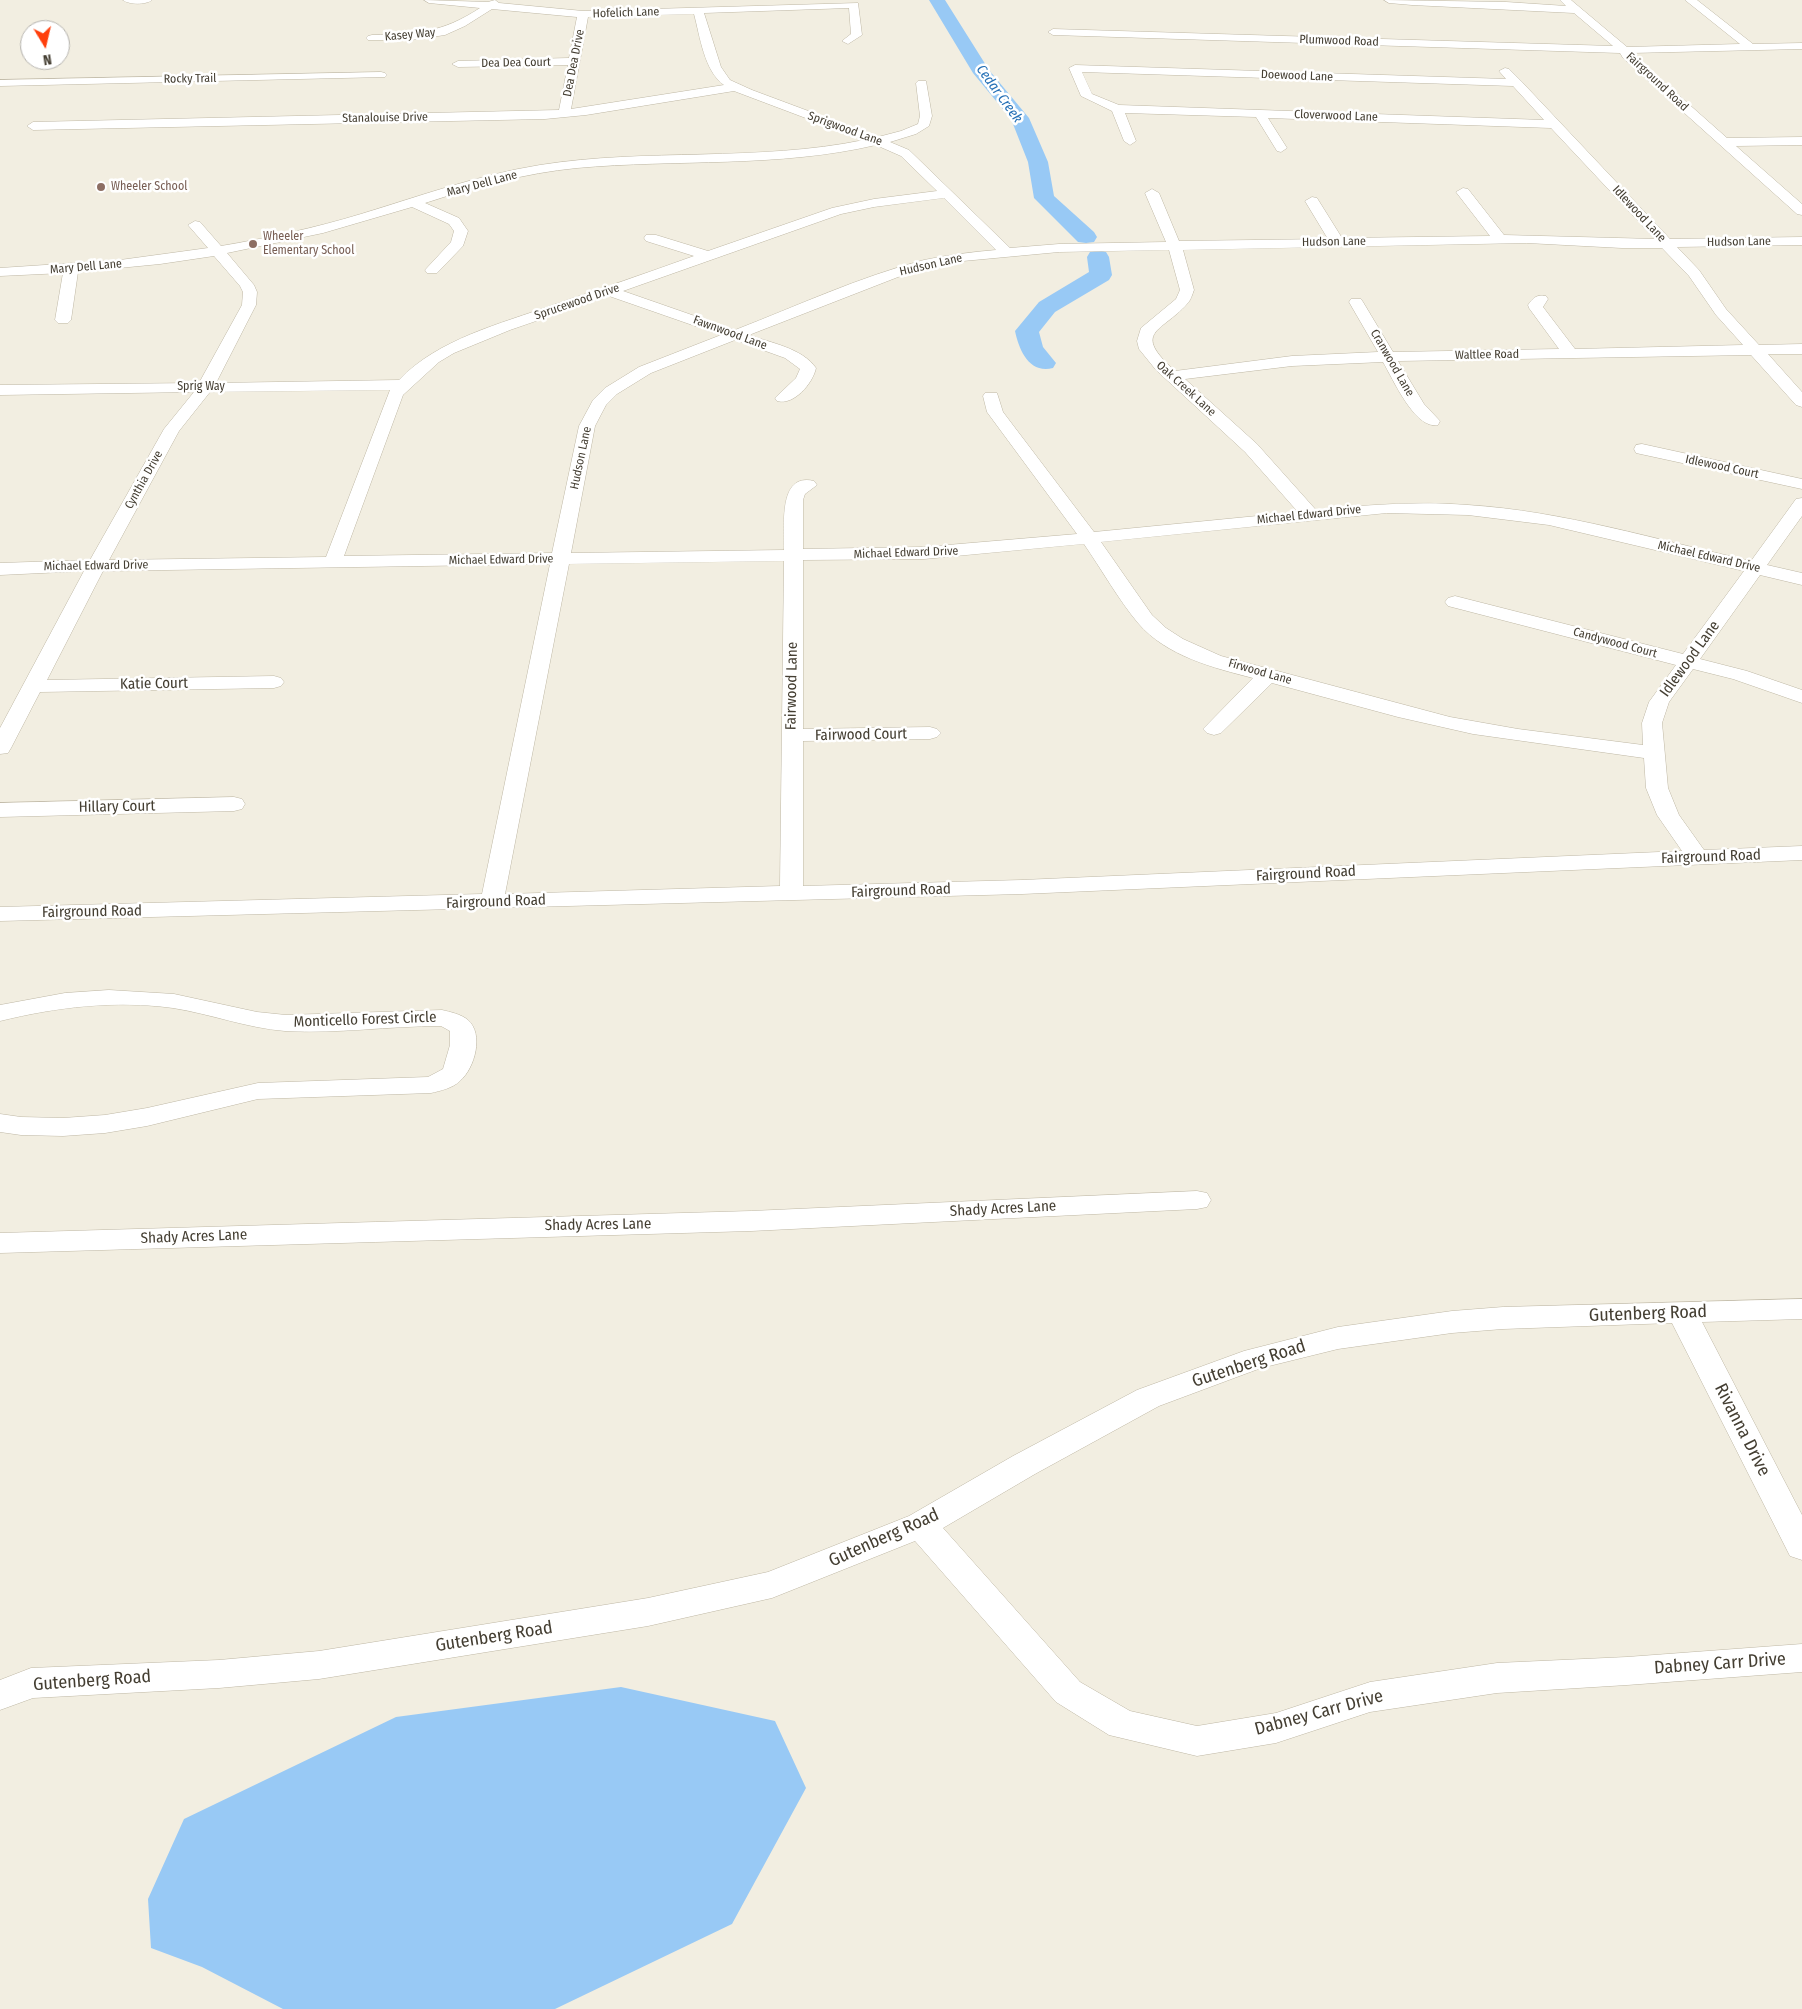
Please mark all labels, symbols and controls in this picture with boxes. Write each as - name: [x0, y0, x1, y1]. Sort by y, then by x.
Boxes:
- street label: Hofelich Lane: [592, 5, 660, 21]
- north arrow: [20, 20, 70, 70]
- street label: Kasey Way: [384, 26, 436, 44]
- street label: Dea Dea Drive: [560, 28, 588, 98]
- street label: Plumwood Road: [1299, 32, 1379, 50]
- street label: Fairground Road: [1623, 49, 1691, 115]
- text: N: [42, 50, 53, 68]
- street label: Dea Dea Court: [481, 55, 551, 71]
- water label: Cedar Creek: [972, 62, 1026, 126]
- street label: Doewood Lane: [1261, 68, 1333, 84]
- street label: Rocky Trail: [164, 71, 216, 87]
- street label: Cloverwood Lane: [1294, 107, 1378, 125]
- street label: Sprigwood Lane: [806, 109, 884, 149]
- street label: Stanalouise Drive: [342, 110, 428, 126]
- street label: Mary Dell Lane: [445, 168, 519, 200]
- place label: Wheeler School: [111, 180, 187, 194]
- marker: Wheeler School: [95, 181, 107, 193]
- street label: Idlewood Lane: [1609, 183, 1669, 245]
- place label: Wheeler Elementary School: [263, 230, 354, 258]
- street label: Hudson Lane: [1302, 234, 1366, 250]
- street label: Hudson Lane: [1707, 234, 1771, 250]
- marker: Wheeler Elementary School: [247, 238, 259, 250]
- street label: Hudson Lane: [898, 251, 964, 279]
- street label: Mary Dell Lane: [49, 257, 123, 277]
- street label: Sprucewood Drive: [533, 281, 621, 323]
- street label: Fawnwood Lane: [691, 313, 769, 353]
- street label: Cranwood Lane: [1367, 327, 1417, 399]
- street label: Waltlee Road: [1455, 347, 1519, 363]
- street label: Oak Creek Lane: [1153, 359, 1219, 419]
- street label: Sprig Way: [177, 380, 225, 394]
- street label: Hudson Lane: [567, 425, 595, 491]
- street label: Cynthia Drive: [122, 448, 166, 512]
- street label: Idlewood Court: [1684, 452, 1760, 482]
- street label: Michael Edward Drive: [1256, 502, 1362, 528]
- street label: Michael Edward Drive: [1656, 538, 1762, 576]
- street label: Michael Edward Drive: [853, 544, 959, 562]
- street label: Michael Edward Drive: [449, 552, 553, 568]
- street label: Michael Edward Drive: [44, 558, 148, 574]
- street label: Idlewood Lane: [1656, 617, 1724, 701]
- street label: Candywood Court: [1571, 625, 1659, 661]
- street label: Fairwood Lane: [782, 642, 802, 730]
- street label: Firwood Lane: [1227, 656, 1293, 688]
- street label: Katie Court: [120, 674, 188, 694]
- street label: Fairwood Court: [815, 725, 907, 745]
- street label: Hillary Court: [78, 797, 156, 817]
- street label: Fairground Road: [1661, 846, 1761, 868]
- street label: Fairground Road: [1256, 862, 1356, 886]
- street label: Fairground Road: [851, 880, 951, 902]
- street label: Fairground Road: [446, 891, 546, 913]
- street label: Fairground Road: [42, 902, 142, 922]
- street label: Monticello Forest Circle: [293, 1009, 437, 1031]
- street label: Shady Acres Lane: [949, 1197, 1057, 1221]
- street label: Shady Acres Lane: [545, 1215, 651, 1235]
- street label: Shady Acres Lane: [140, 1226, 248, 1248]
- street label: Gutenberg Road: [1589, 1301, 1707, 1327]
- street label: Gutenberg Road: [1189, 1335, 1309, 1393]
- street label: Rivanna Drive: [1709, 1380, 1775, 1480]
- street label: Gutenberg Road: [826, 1504, 942, 1572]
- street label: Gutenberg Road: [434, 1617, 554, 1657]
- street label: Dabney Carr Drive: [1653, 1649, 1787, 1679]
- street label: Gutenberg Road: [32, 1666, 152, 1696]
- street label: Dabney Carr Drive: [1252, 1685, 1386, 1741]

